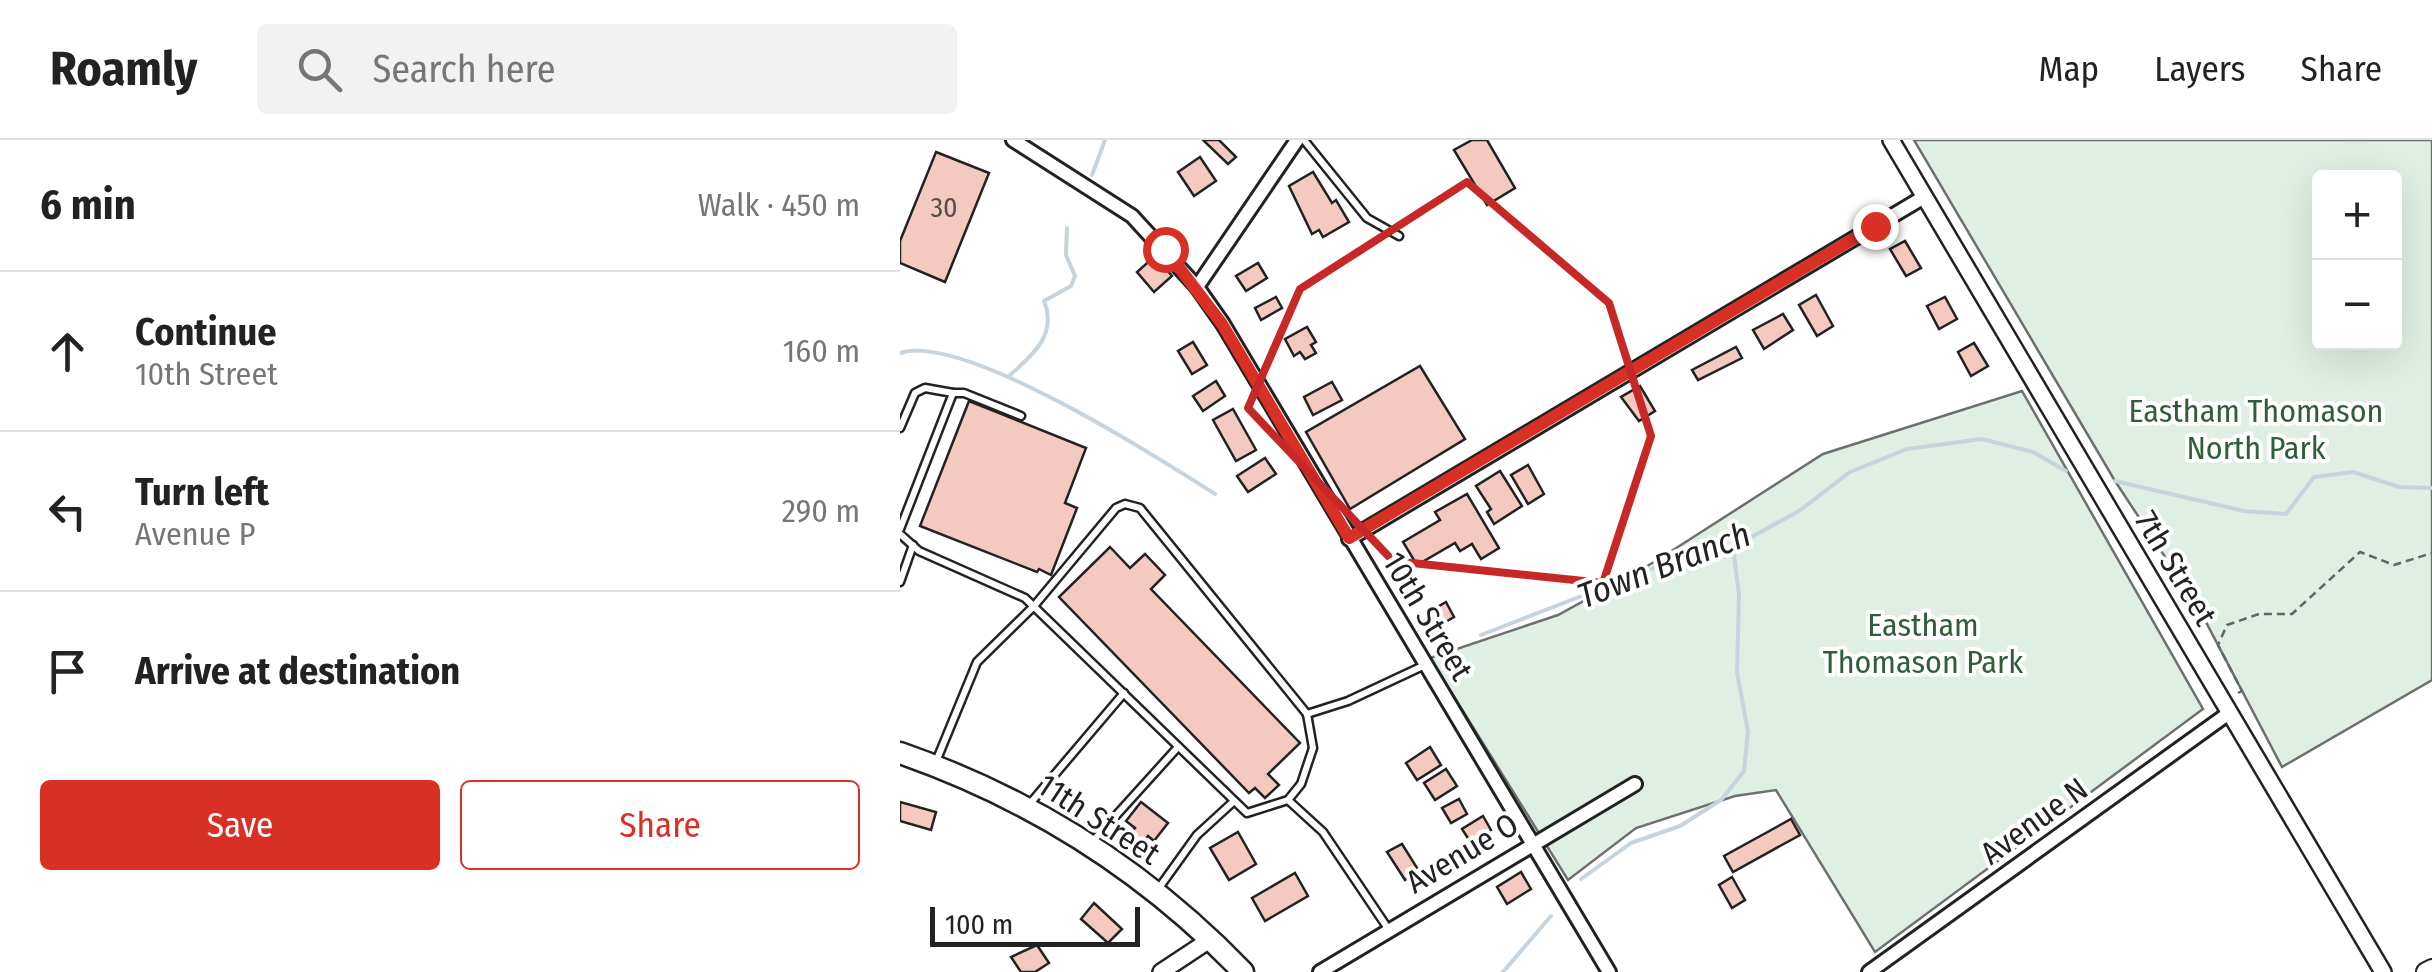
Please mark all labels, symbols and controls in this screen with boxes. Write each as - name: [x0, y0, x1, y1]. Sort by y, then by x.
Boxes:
- search box: [257, 24, 957, 114]
- text: Roamly: [50, 40, 197, 98]
- icon: search: [292, 42, 347, 97]
- text: Search here: [372, 46, 556, 92]
- text: Map: [2039, 48, 2099, 90]
- text: Layers: [2154, 48, 2246, 90]
- text: Share: [2301, 48, 2382, 90]
- map controls: [2312, 170, 2402, 350]
- button: +: [2312, 170, 2402, 260]
- text: 6 min: [40, 180, 136, 230]
- text: Walk · 450 m: [698, 186, 860, 224]
- house number: 30: [930, 191, 958, 224]
- route end: [1853, 204, 1899, 250]
- route start: [1143, 227, 1189, 273]
- button: −: [2312, 260, 2402, 350]
- text: Continue: [135, 309, 276, 355]
- icon: ahead: [40, 324, 95, 379]
- text: 160 m: [783, 332, 860, 370]
- text: 10th Street: [135, 355, 278, 393]
- park label: Eastham Thomason North Park: [2129, 392, 2383, 467]
- text: Turn left: [135, 469, 269, 515]
- icon: left: [40, 484, 95, 539]
- text: 290 m: [782, 492, 860, 530]
- street label: 7th Street: [2127, 504, 2225, 632]
- water label: Town Branch: [1572, 513, 1756, 617]
- text: Avenue P: [135, 515, 255, 553]
- street label: 10th Street: [1375, 545, 1481, 687]
- park label: Eastham Thomason Park: [1823, 606, 2023, 681]
- icon: arrive: [40, 644, 95, 699]
- text: Arrive at destination: [135, 648, 460, 694]
- street label: 11th Street: [1031, 765, 1168, 873]
- street label: Avenue N: [1973, 769, 2095, 873]
- button: Save: [40, 780, 440, 870]
- button: Share: [460, 780, 860, 870]
- street label: Avenue O: [1399, 805, 1525, 901]
- scale bar: [930, 902, 1140, 946]
- text: 100 m: [945, 908, 1013, 941]

